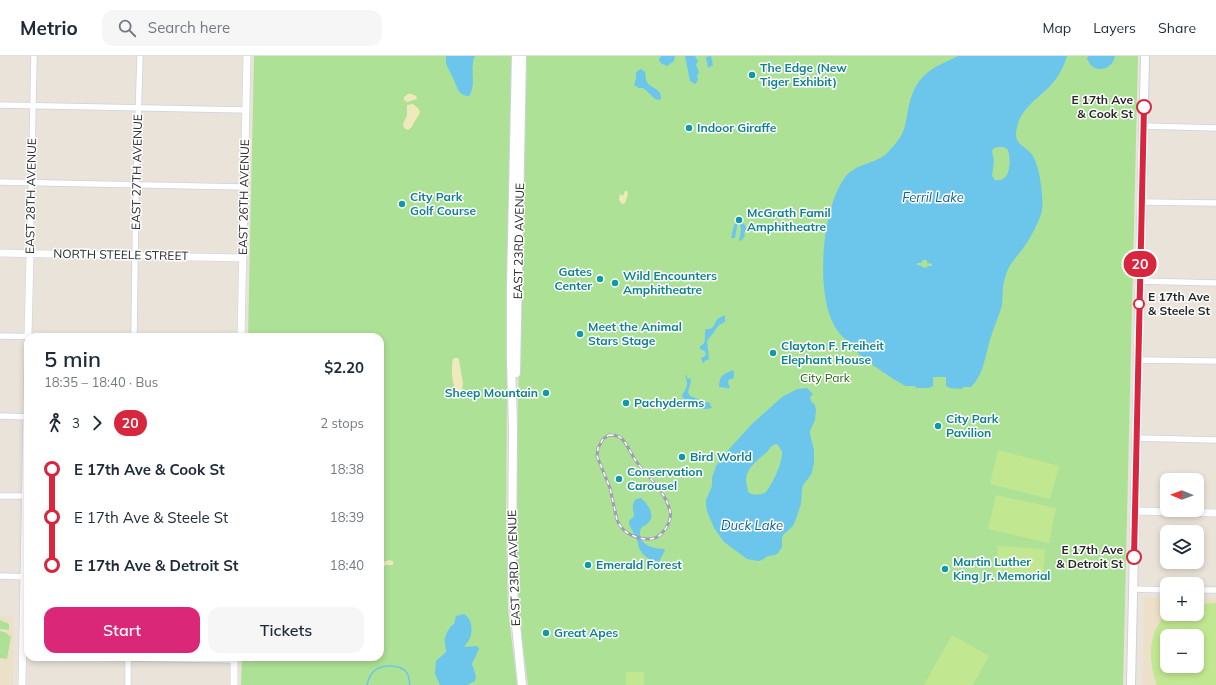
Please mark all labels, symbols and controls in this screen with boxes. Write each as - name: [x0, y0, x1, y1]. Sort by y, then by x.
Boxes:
- search box: [102, 10, 382, 46]
- text: Metrio: [20, 16, 78, 40]
- icon: search: [116, 17, 138, 39]
- text: Search here: [148, 18, 230, 37]
- text: Map: [1042, 19, 1071, 37]
- text: Layers: [1093, 19, 1136, 37]
- text: Share: [1158, 19, 1196, 37]
- place label: The Edge (New Tiger Exhibit): [760, 60, 847, 89]
- marker: The Edge (New Tiger Exhibit): [747, 70, 757, 80]
- place label: E 17th Ave & Cook St: [1071, 92, 1133, 121]
- marker: E 17th Ave & Cook St: [1136, 99, 1152, 115]
- street label: EAST 27TH AVENUE: [128, 114, 145, 230]
- place label: Indoor Giraffe: [697, 120, 777, 135]
- marker: Indoor Giraffe: [684, 123, 694, 133]
- street label: EAST 28TH AVENUE: [22, 138, 39, 254]
- street label: EAST 26TH AVENUE: [235, 139, 252, 255]
- street label: EAST 23RD AVENUE: [510, 183, 527, 299]
- place label: City Park Golf Course: [410, 189, 477, 218]
- water label: Ferril Lake: [902, 189, 964, 205]
- marker: City Park Golf Course: [397, 199, 407, 209]
- place label: McGrath Famil Amphitheatre: [747, 205, 831, 234]
- marker: McGrath Famil Amphitheatre: [734, 215, 744, 225]
- street label: NORTH STEELE STREET: [53, 246, 190, 263]
- line badge: 20: [1122, 251, 1158, 277]
- text: 20: [1132, 255, 1148, 273]
- place label: Gates Center: [555, 264, 592, 293]
- place label: Wild Encounters Amphitheatre: [623, 268, 717, 297]
- marker: Gates Center: [595, 274, 605, 284]
- marker: Wild Encounters Amphitheatre: [610, 278, 620, 288]
- place label: E 17th Ave & Steele St: [1148, 289, 1211, 318]
- marker: E 17th Ave & Steele St: [1133, 298, 1145, 310]
- place label: Meet the Animal Stars Stage: [588, 319, 682, 348]
- marker: Meet the Animal Stars Stage: [575, 329, 585, 339]
- place label: Clayton F. Freiheit Elephant House: [781, 338, 884, 367]
- text: 5 min: [44, 345, 101, 373]
- marker: Clayton F. Freiheit Elephant House: [768, 348, 778, 358]
- text: $2.20: [324, 358, 364, 377]
- park label: City Park: [800, 370, 851, 385]
- text: 18:35 – 18:40 · Bus: [44, 374, 158, 390]
- place label: Sheep Mountain: [445, 385, 538, 400]
- marker: Sheep Mountain: [541, 388, 551, 398]
- place label: Pachyderms: [634, 395, 704, 410]
- marker: Pachyderms: [621, 398, 631, 408]
- place label: City Park Pavilion: [946, 411, 999, 440]
- icon: walk: [44, 412, 66, 434]
- icon: forward: [86, 412, 108, 434]
- text: 20: [122, 414, 139, 432]
- text: 3: [72, 415, 80, 431]
- text: 2 stops: [320, 415, 364, 431]
- marker: City Park Pavilion: [933, 421, 943, 431]
- place label: Bird World: [690, 449, 752, 464]
- marker: Bird World: [677, 452, 687, 462]
- text: E 17th Ave & Cook St: [74, 460, 225, 479]
- text: 18:38: [330, 461, 364, 477]
- place label: Conservation Carousel: [627, 464, 703, 493]
- north arrow: [1160, 473, 1204, 517]
- map controls: [1160, 473, 1204, 673]
- marker: Conservation Carousel: [614, 474, 624, 484]
- text: E 17th Ave & Steele St: [74, 508, 228, 527]
- text: 18:39: [330, 509, 364, 525]
- street label: EAST 23RD AVENUE: [504, 510, 523, 626]
- water label: Duck Lake: [721, 517, 783, 533]
- button: layers: [1160, 525, 1204, 569]
- place label: E 17th Ave & Detroit St: [1056, 542, 1123, 571]
- marker: E 17th Ave & Detroit St: [1126, 549, 1142, 565]
- place label: Martin Luther King Jr. Memorial: [953, 554, 1051, 583]
- text: E 17th Ave & Detroit St: [74, 556, 238, 575]
- text: 18:40: [330, 557, 364, 573]
- place label: Emerald Forest: [596, 557, 682, 572]
- marker: Emerald Forest: [583, 560, 593, 570]
- marker: Martin Luther King Jr. Memorial: [940, 564, 950, 574]
- button: +: [1160, 577, 1204, 621]
- button: Start: [44, 607, 200, 653]
- button: Tickets: [208, 607, 364, 653]
- place label: Great Apes: [554, 625, 618, 640]
- marker: Great Apes: [541, 628, 551, 638]
- button: −: [1160, 629, 1204, 673]

